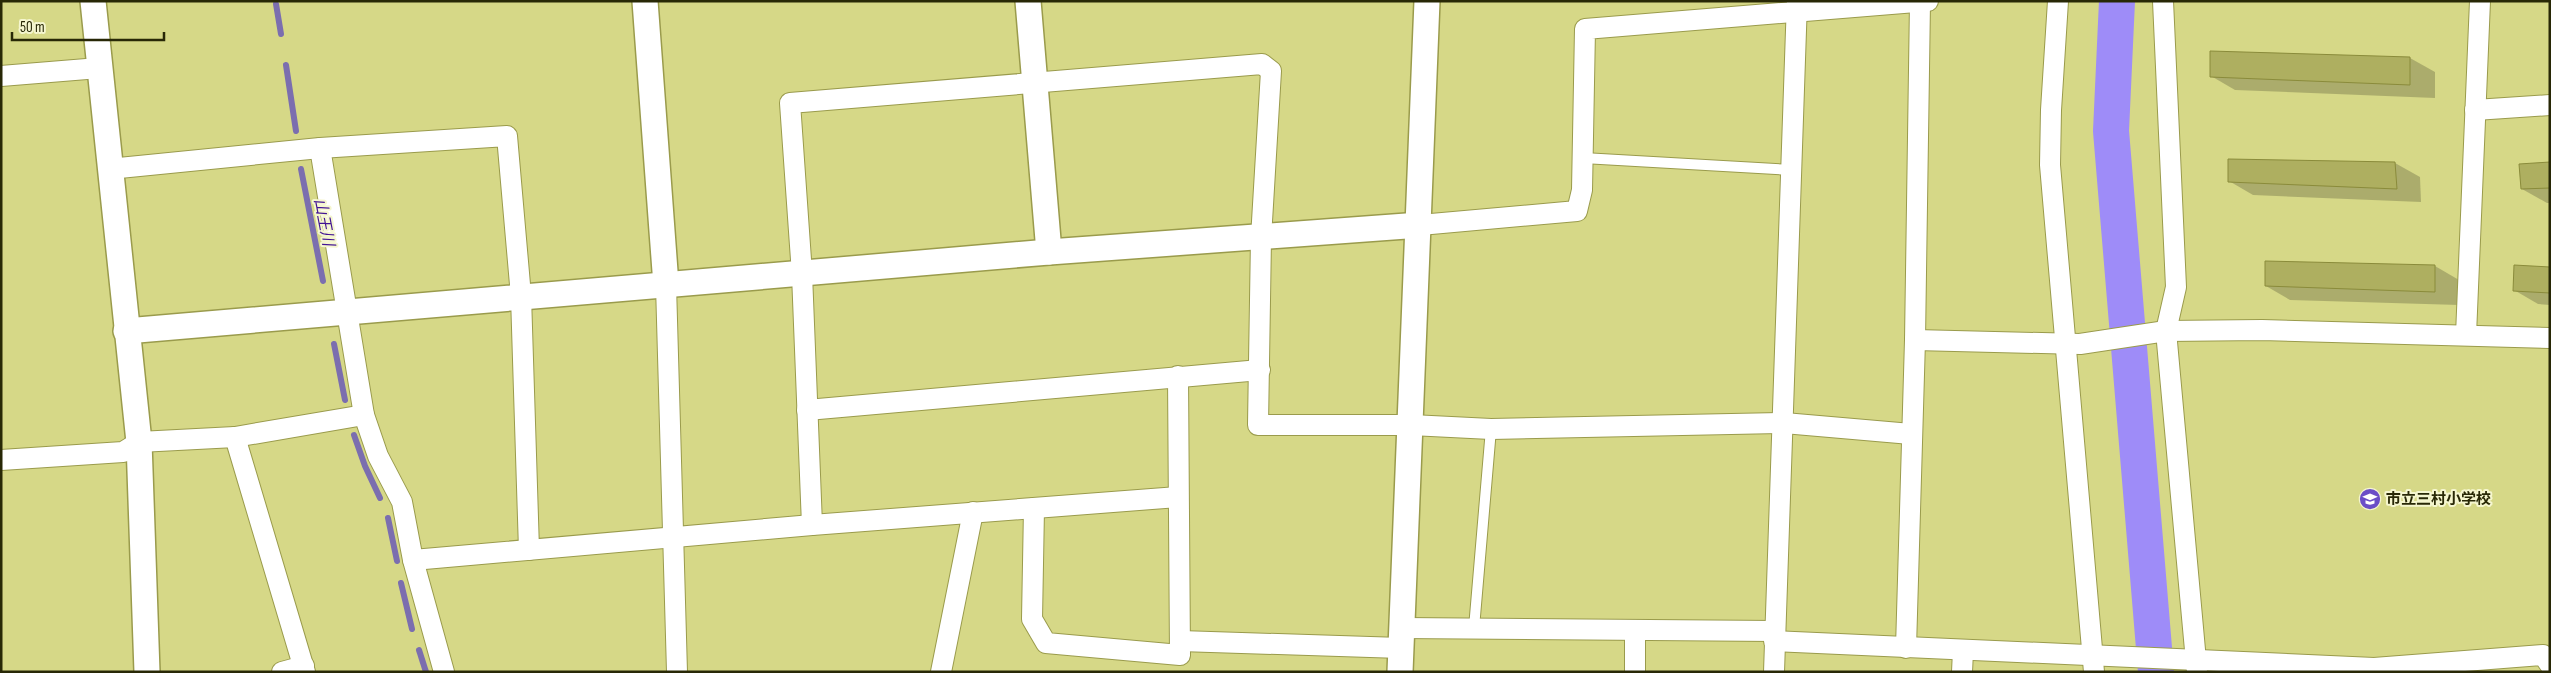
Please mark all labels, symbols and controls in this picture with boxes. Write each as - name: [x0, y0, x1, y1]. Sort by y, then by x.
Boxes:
- scale bar: [12, 10, 165, 42]
- text: 50 m: [20, 18, 45, 37]
- water label: 山王川: [310, 197, 338, 250]
- school or university icon: 市立三村小学校: [2358, 487, 2382, 511]
- place label: 市立三村小学校: [2386, 490, 2491, 509]

